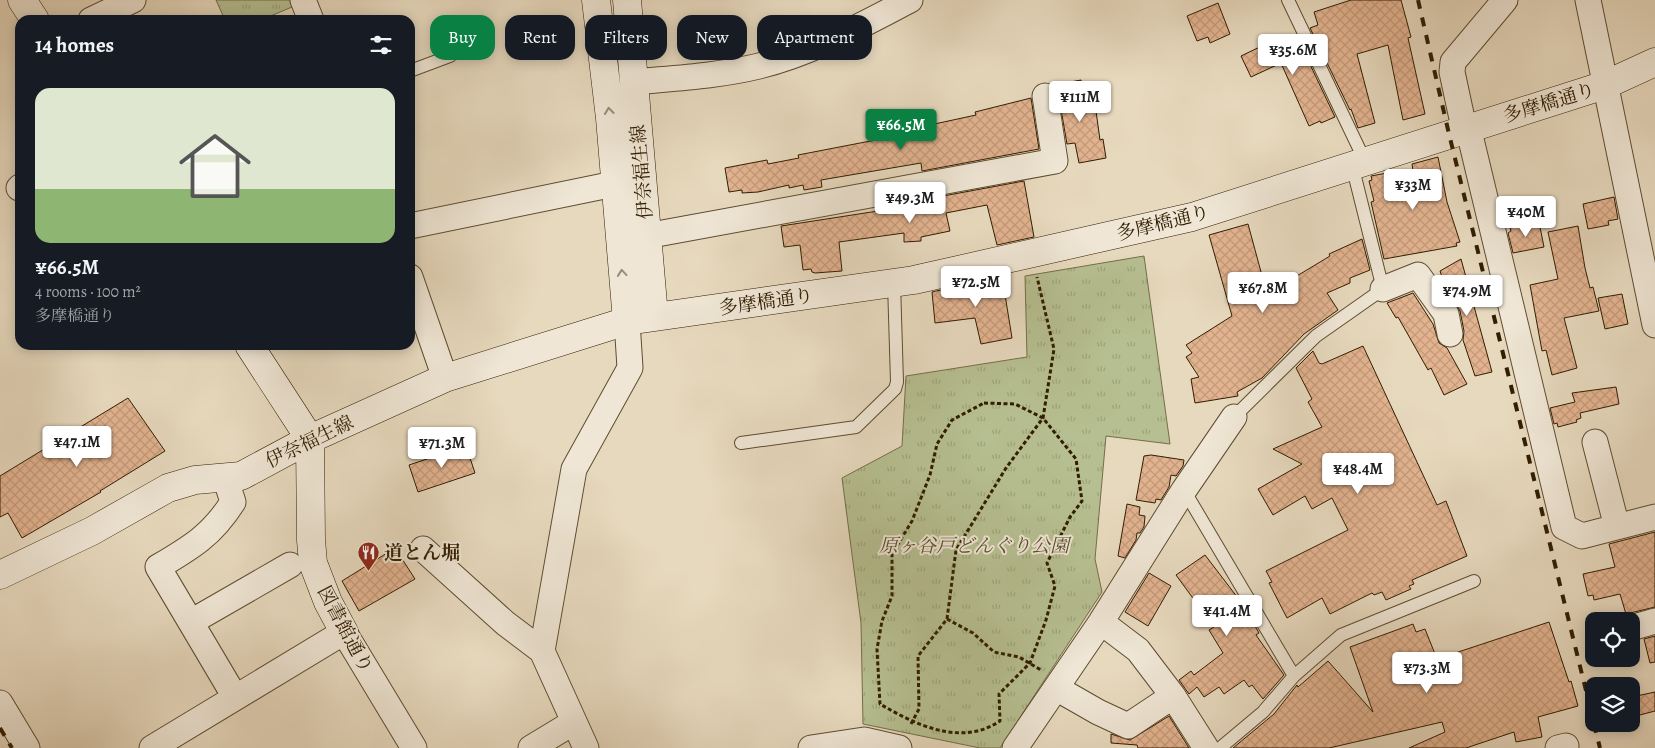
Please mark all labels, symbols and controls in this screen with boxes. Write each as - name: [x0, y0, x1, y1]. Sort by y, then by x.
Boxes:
- chip: Buy: [430, 15, 495, 60]
- chip: Rent: [505, 15, 575, 60]
- chip: Filters: [585, 15, 667, 60]
- chip: New: [677, 15, 747, 60]
- chip: Apartment: [757, 15, 872, 60]
- text: 14 homes: [35, 31, 114, 59]
- icon: filters: [367, 31, 395, 59]
- pin: ¥35.6M: [1252, 34, 1334, 76]
- text: ¥35.6M: [1269, 39, 1317, 61]
- street label: 多摩橋通り: [1500, 77, 1599, 129]
- pin: ¥111M: [1045, 80, 1115, 123]
- text: ¥111M: [1060, 86, 1100, 108]
- one-way arrow: [604, 106, 615, 114]
- pin: ¥66.5M: [860, 108, 942, 151]
- text: ¥66.5M: [877, 114, 925, 136]
- icon: home: [170, 121, 260, 211]
- street label: 伊奈福生線: [625, 123, 659, 220]
- pin: ¥33M: [1383, 168, 1443, 211]
- text: ¥33M: [1395, 174, 1431, 196]
- pin: ¥49.3M: [869, 182, 951, 224]
- text: ¥49.3M: [886, 187, 934, 209]
- pin: ¥40M: [1496, 196, 1556, 238]
- street label: 多摩橋通り: [1114, 199, 1212, 247]
- text: ¥40M: [1507, 201, 1545, 223]
- text: ¥66.5M: [35, 253, 99, 281]
- pin: ¥72.5M: [935, 266, 1017, 308]
- one-way arrow: [617, 268, 628, 276]
- text: ¥72.5M: [952, 271, 1000, 293]
- pin: ¥67.8M: [1222, 272, 1304, 314]
- pin: ¥74.9M: [1426, 274, 1508, 317]
- text: ¥67.8M: [1238, 277, 1288, 299]
- text: ¥74.9M: [1443, 280, 1491, 302]
- text: 4 rooms · 100 m²: [35, 281, 141, 303]
- street label: 多摩橋通り: [717, 283, 815, 321]
- text: 多摩橋通り: [35, 305, 115, 327]
- street label: 伊奈福生線: [261, 409, 358, 474]
- pin: ¥47.1M: [36, 426, 118, 468]
- pin: ¥71.3M: [401, 426, 483, 469]
- text: ¥47.1M: [53, 431, 101, 453]
- text: ¥71.3M: [419, 432, 465, 454]
- pin: ¥48.4M: [1317, 452, 1399, 495]
- text: ¥48.4M: [1333, 458, 1383, 480]
- park label: 原ヶ谷戸どんぐり公園: [879, 533, 1072, 559]
- restaurant icon: 道とん堀: [356, 540, 380, 571]
- place label: 道とん堀: [384, 540, 460, 566]
- street label: 図書館通り: [311, 581, 379, 678]
- pin: ¥41.4M: [1186, 594, 1268, 637]
- text: ¥41.4M: [1203, 600, 1251, 622]
- map controls: [1585, 612, 1640, 732]
- button: locate: [1585, 612, 1640, 667]
- pin: ¥73.3M: [1386, 652, 1468, 694]
- text: ¥73.3M: [1403, 657, 1451, 679]
- button: layers: [1585, 677, 1640, 732]

